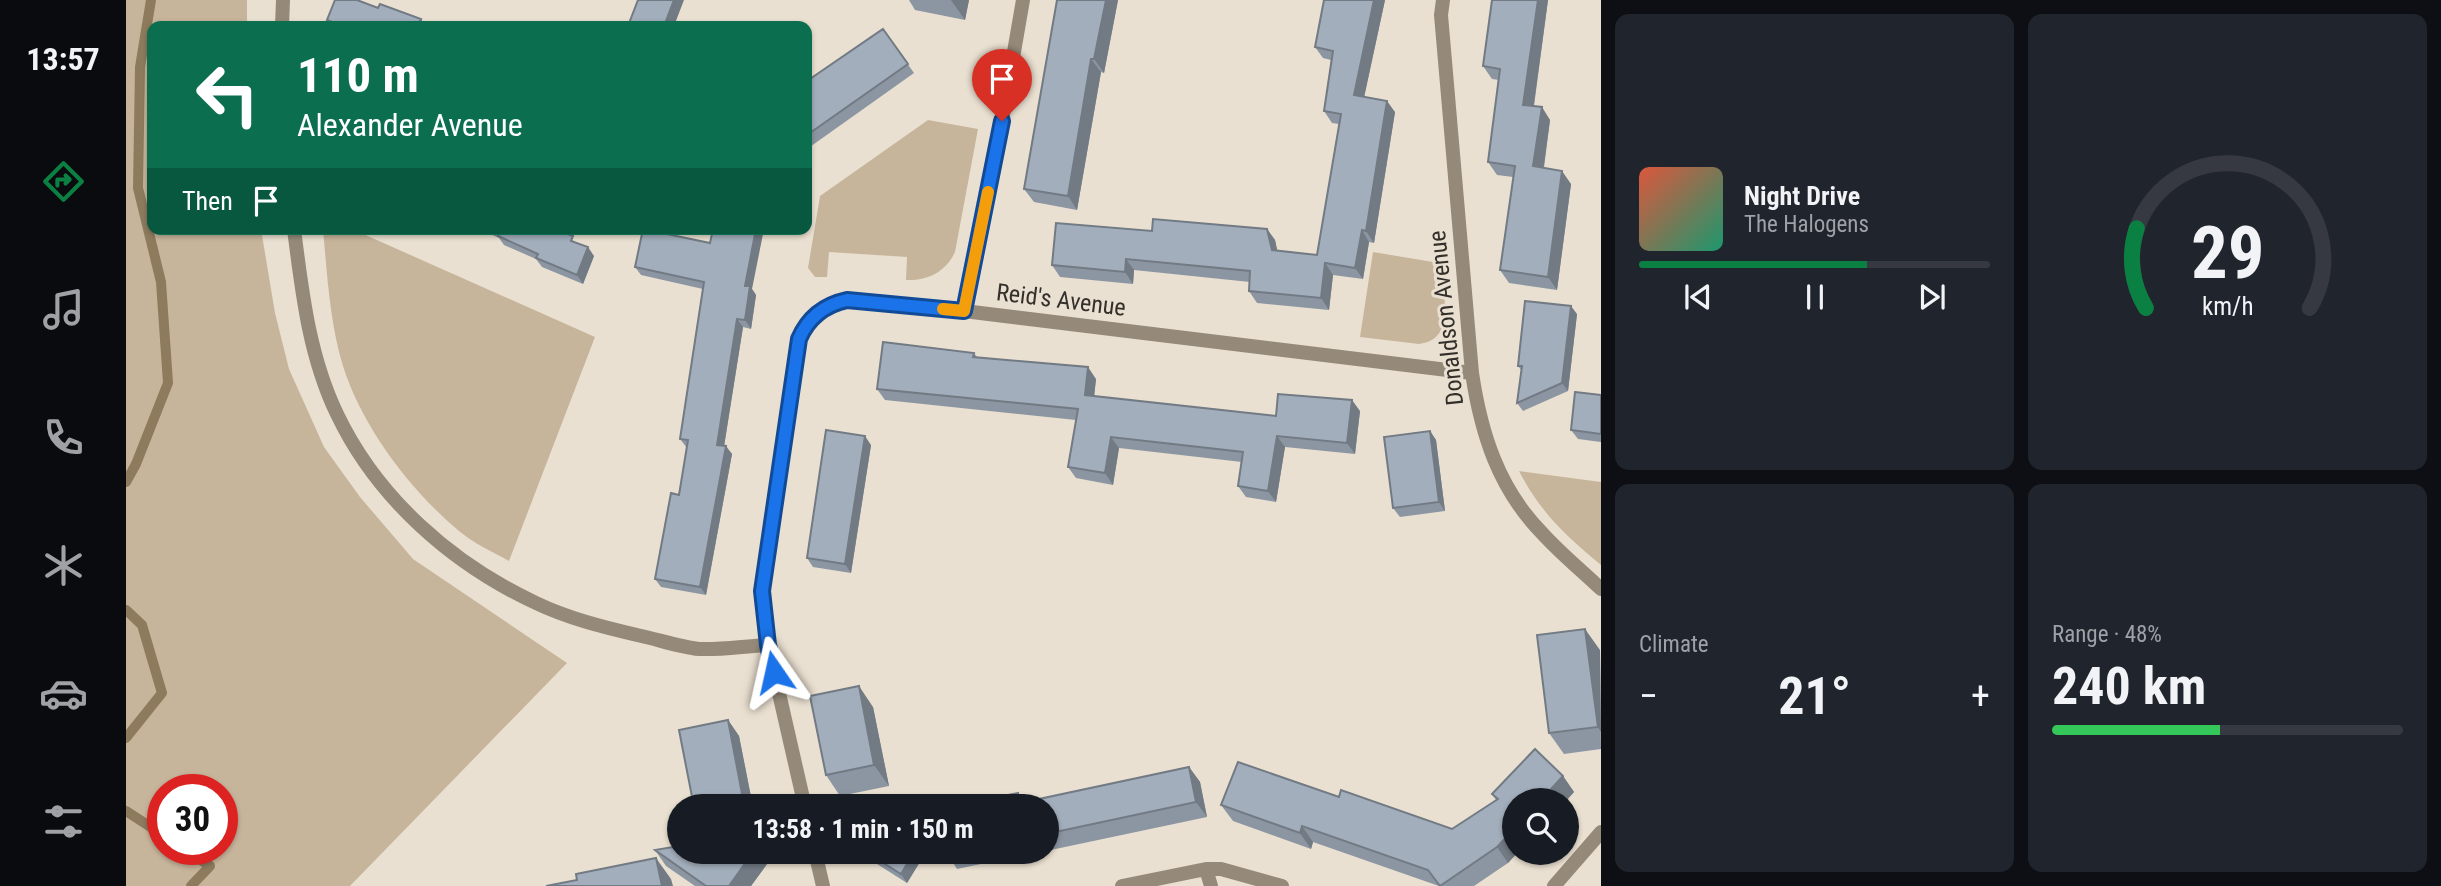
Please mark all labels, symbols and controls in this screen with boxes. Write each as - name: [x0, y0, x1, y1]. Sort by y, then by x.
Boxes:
- text: 13:57: [26, 40, 100, 78]
- text: 110 m: [297, 47, 419, 104]
- icon: left: [182, 49, 273, 140]
- pin: [972, 49, 1032, 121]
- icon: arrive: [983, 60, 1021, 98]
- text: Alexander Avenue: [297, 106, 523, 144]
- icon: directions: [39, 157, 88, 206]
- text: Night Drive: [1744, 181, 1860, 211]
- icon: arrive: [247, 182, 285, 220]
- text: Then: [182, 186, 233, 216]
- text: 29: [2191, 210, 2264, 296]
- text: The Halogens: [1744, 211, 1869, 238]
- street label: Donaldson Avenue: [1423, 229, 1469, 407]
- street label: Reid's Avenue: [995, 278, 1127, 322]
- icon: previous: [1679, 278, 1717, 316]
- icon: pause: [1796, 278, 1834, 316]
- icon: next: [1913, 278, 1951, 316]
- icon: music: [39, 285, 88, 334]
- text: km/h: [2202, 292, 2253, 321]
- icon: phone: [39, 413, 88, 462]
- icon: climate: [39, 541, 88, 590]
- text: Range · 48%: [2052, 621, 2162, 648]
- text: Climate: [1639, 631, 1709, 658]
- position arrow: [737, 635, 811, 709]
- text: 240 km: [2052, 656, 2206, 717]
- text: 21°: [1778, 666, 1851, 727]
- icon: car: [39, 669, 88, 718]
- text: −: [1639, 674, 1658, 718]
- text: +: [1971, 674, 1990, 718]
- speed limit sign: 30: [147, 774, 238, 865]
- map controls: [1502, 788, 1579, 865]
- button: search: [1502, 788, 1579, 865]
- icon: filters: [39, 797, 88, 846]
- text: 13:58 · 1 min · 150 m: [753, 814, 973, 844]

